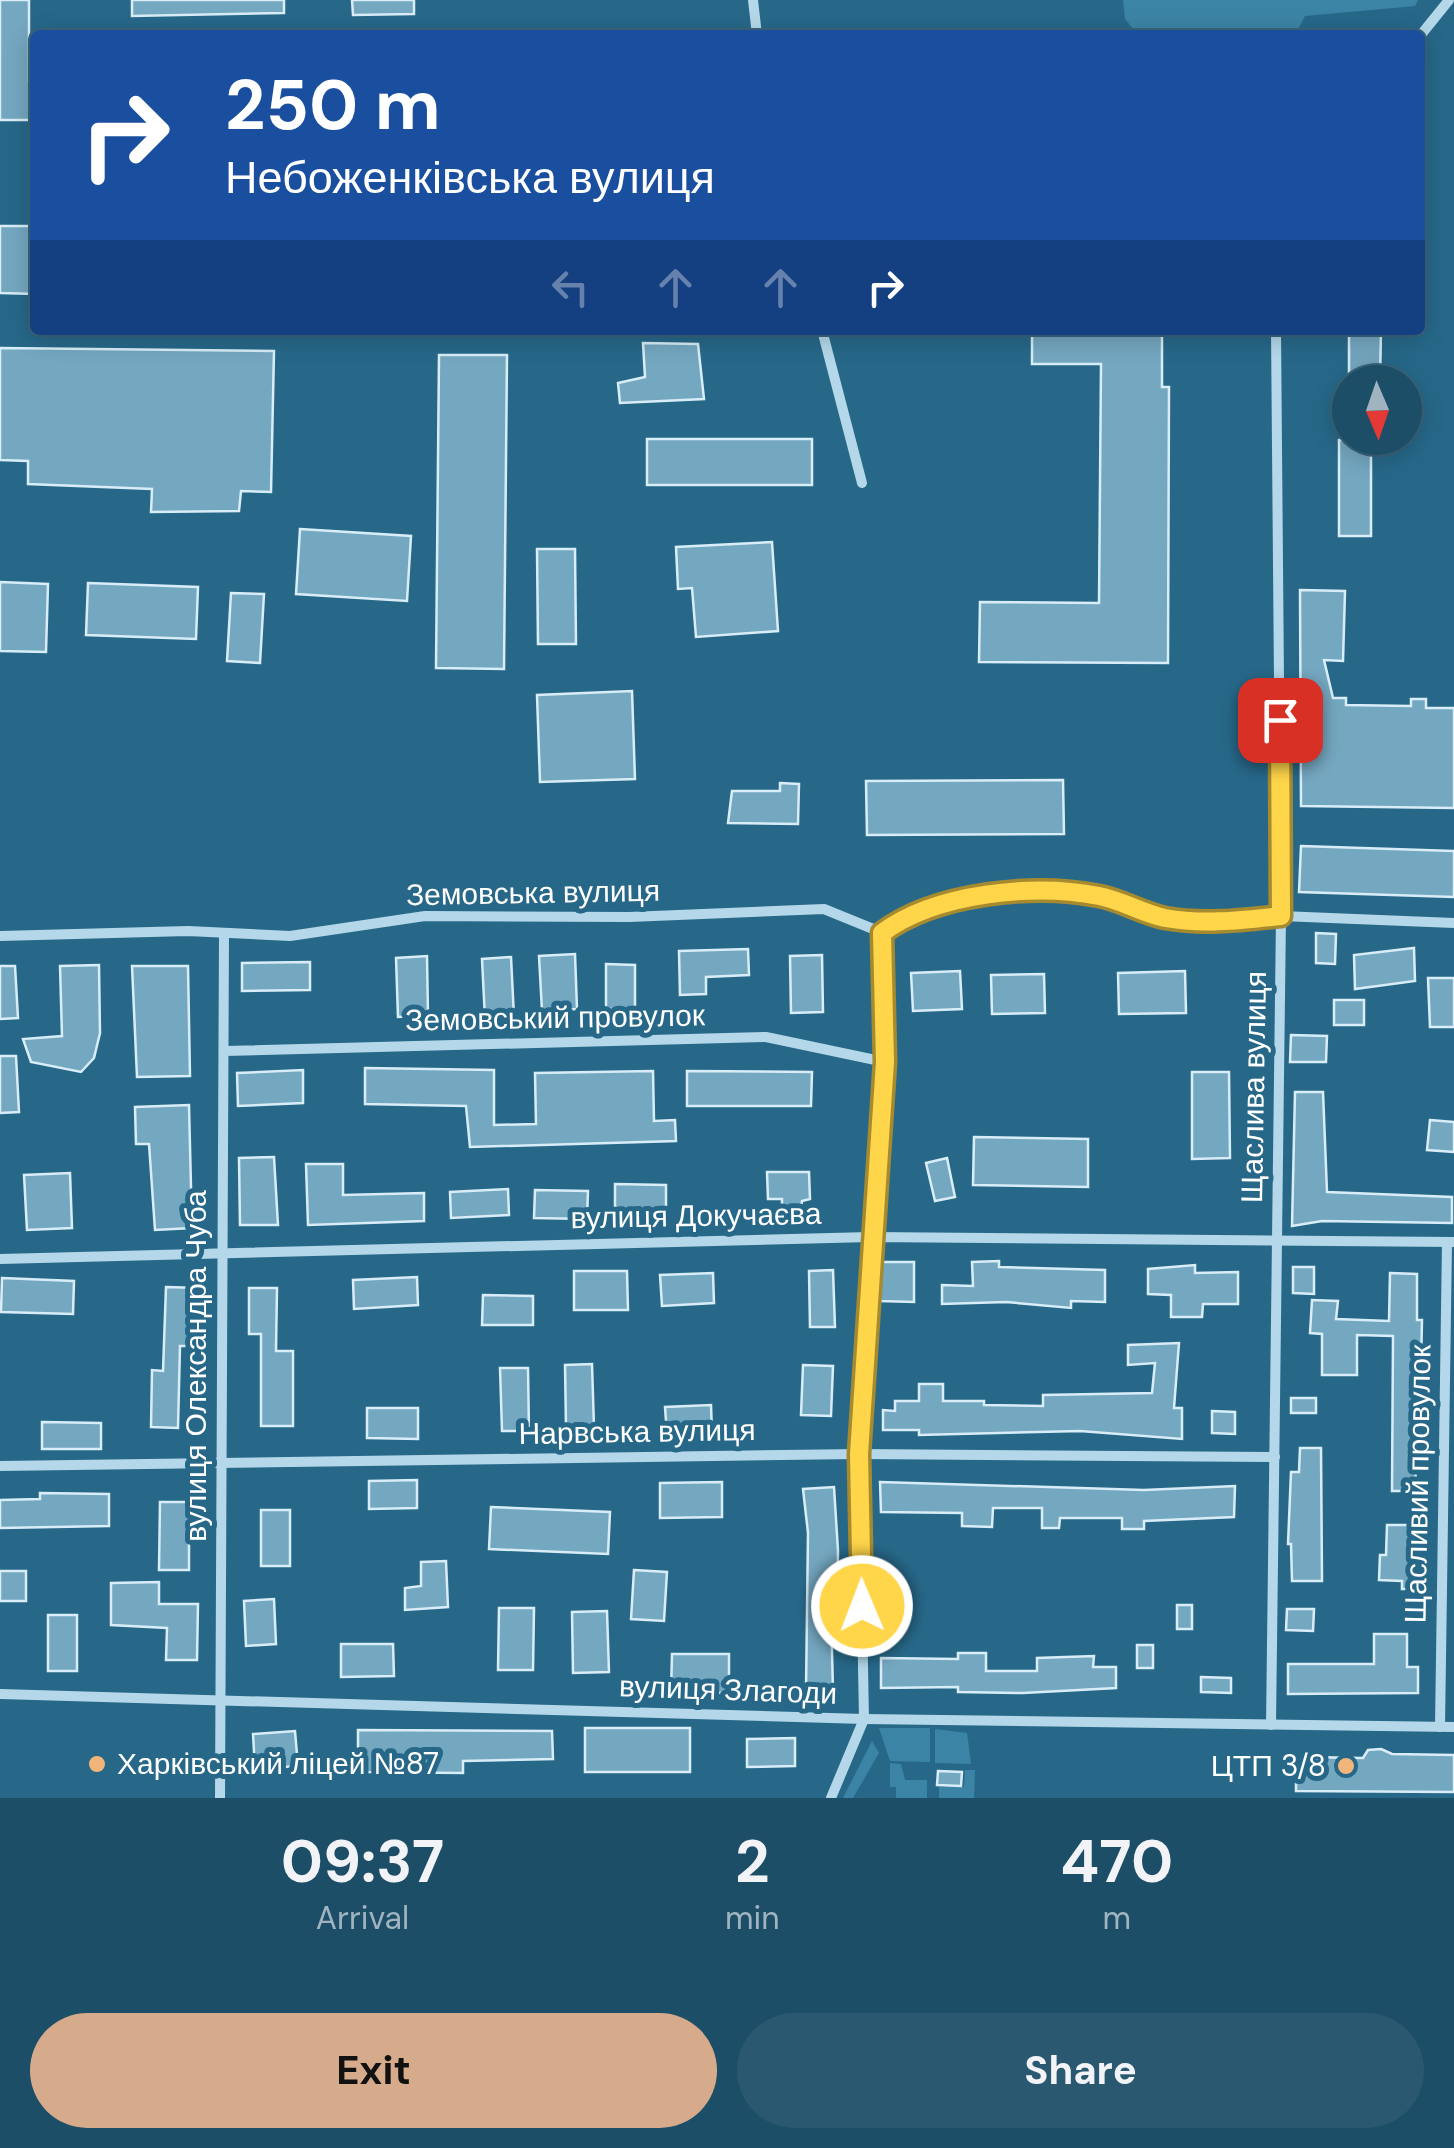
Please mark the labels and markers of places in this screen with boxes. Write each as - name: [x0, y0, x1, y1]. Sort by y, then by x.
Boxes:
- pin: [1238, 678, 1323, 763]
- place label: Харківський ліцей №87: [117, 1744, 439, 1783]
- place label: ЦТП 3/8: [1211, 1746, 1326, 1785]
- marker: Харківський ліцей №87: [86, 1753, 108, 1775]
- marker: ЦТП 3/8: [1335, 1755, 1357, 1777]

